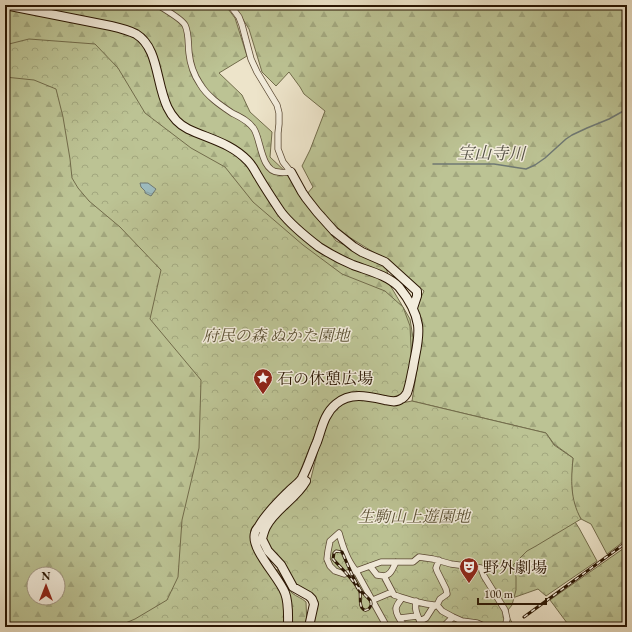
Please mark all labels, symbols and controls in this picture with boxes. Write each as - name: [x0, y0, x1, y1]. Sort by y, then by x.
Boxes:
- water label: 宝山寺川: [457, 141, 527, 165]
- park label: 府民の森 ぬかた園地: [202, 325, 352, 346]
- place icon: 石の休憩広場: [252, 367, 274, 395]
- place label: 石の休憩広場: [277, 368, 373, 389]
- park label: 生駒山上遊園地: [358, 506, 472, 527]
- theatre icon: 野外劇場: [458, 556, 480, 584]
- place label: 野外劇場: [483, 557, 547, 578]
- north arrow: [26, 566, 66, 606]
- text: N: [42, 569, 51, 583]
- scale bar: [478, 580, 546, 606]
- text: 100 m: [484, 586, 514, 602]

